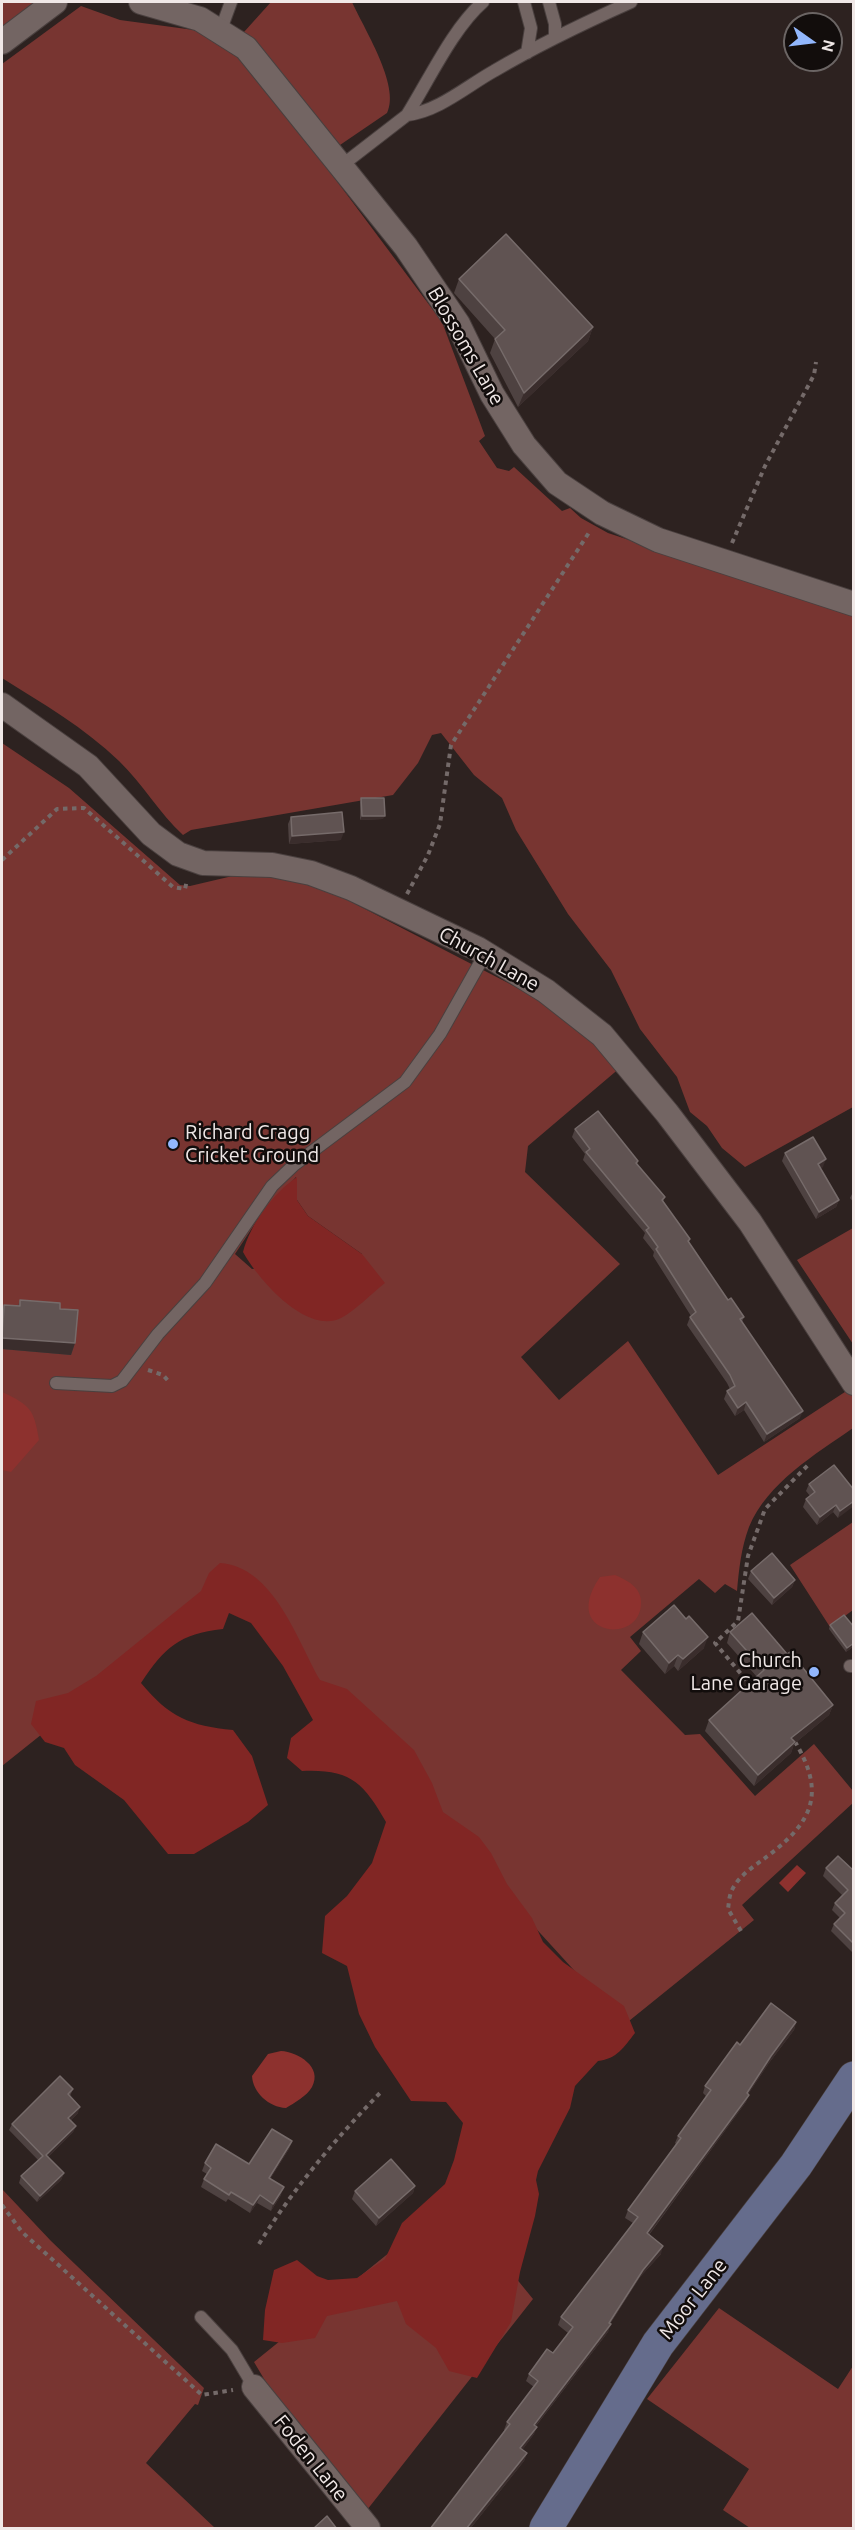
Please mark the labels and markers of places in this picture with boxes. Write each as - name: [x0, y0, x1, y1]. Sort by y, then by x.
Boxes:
- place label: Richard Cragg Cricket Ground: [185, 1120, 319, 1167]
- marker: Richard Cragg Cricket Ground: [166, 1137, 180, 1151]
- place label: Church Lane Garage: [691, 1648, 802, 1695]
- marker: Church Lane Garage: [807, 1665, 821, 1679]

